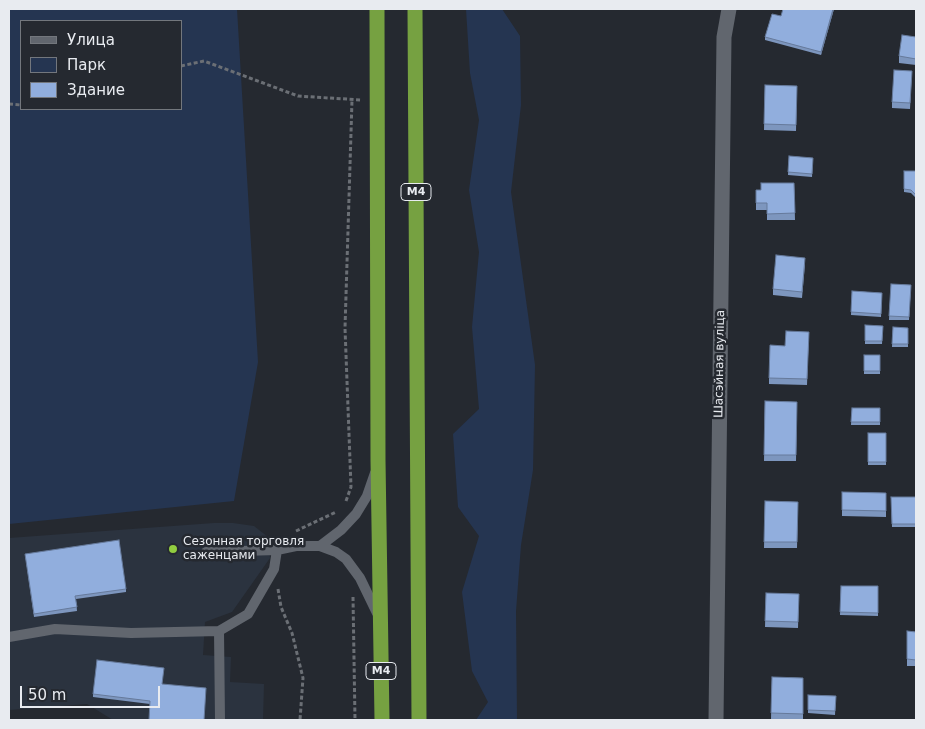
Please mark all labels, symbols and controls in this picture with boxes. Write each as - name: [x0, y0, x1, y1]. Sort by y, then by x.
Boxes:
- legend: [20, 20, 182, 110]
- text: Улица: [67, 31, 115, 49]
- text: Парк: [67, 56, 106, 74]
- text: Здание: [67, 81, 125, 99]
- road number: М4: [401, 183, 431, 200]
- street label: Шасэйная вуліца: [712, 310, 728, 418]
- place label: Сезонная торговля саженцами: [183, 535, 304, 563]
- marker: Сезонная торговля саженцами: [167, 543, 179, 555]
- road number: М4: [366, 662, 396, 679]
- scale bar: [22, 676, 162, 708]
- text: 50 m: [28, 686, 66, 704]

